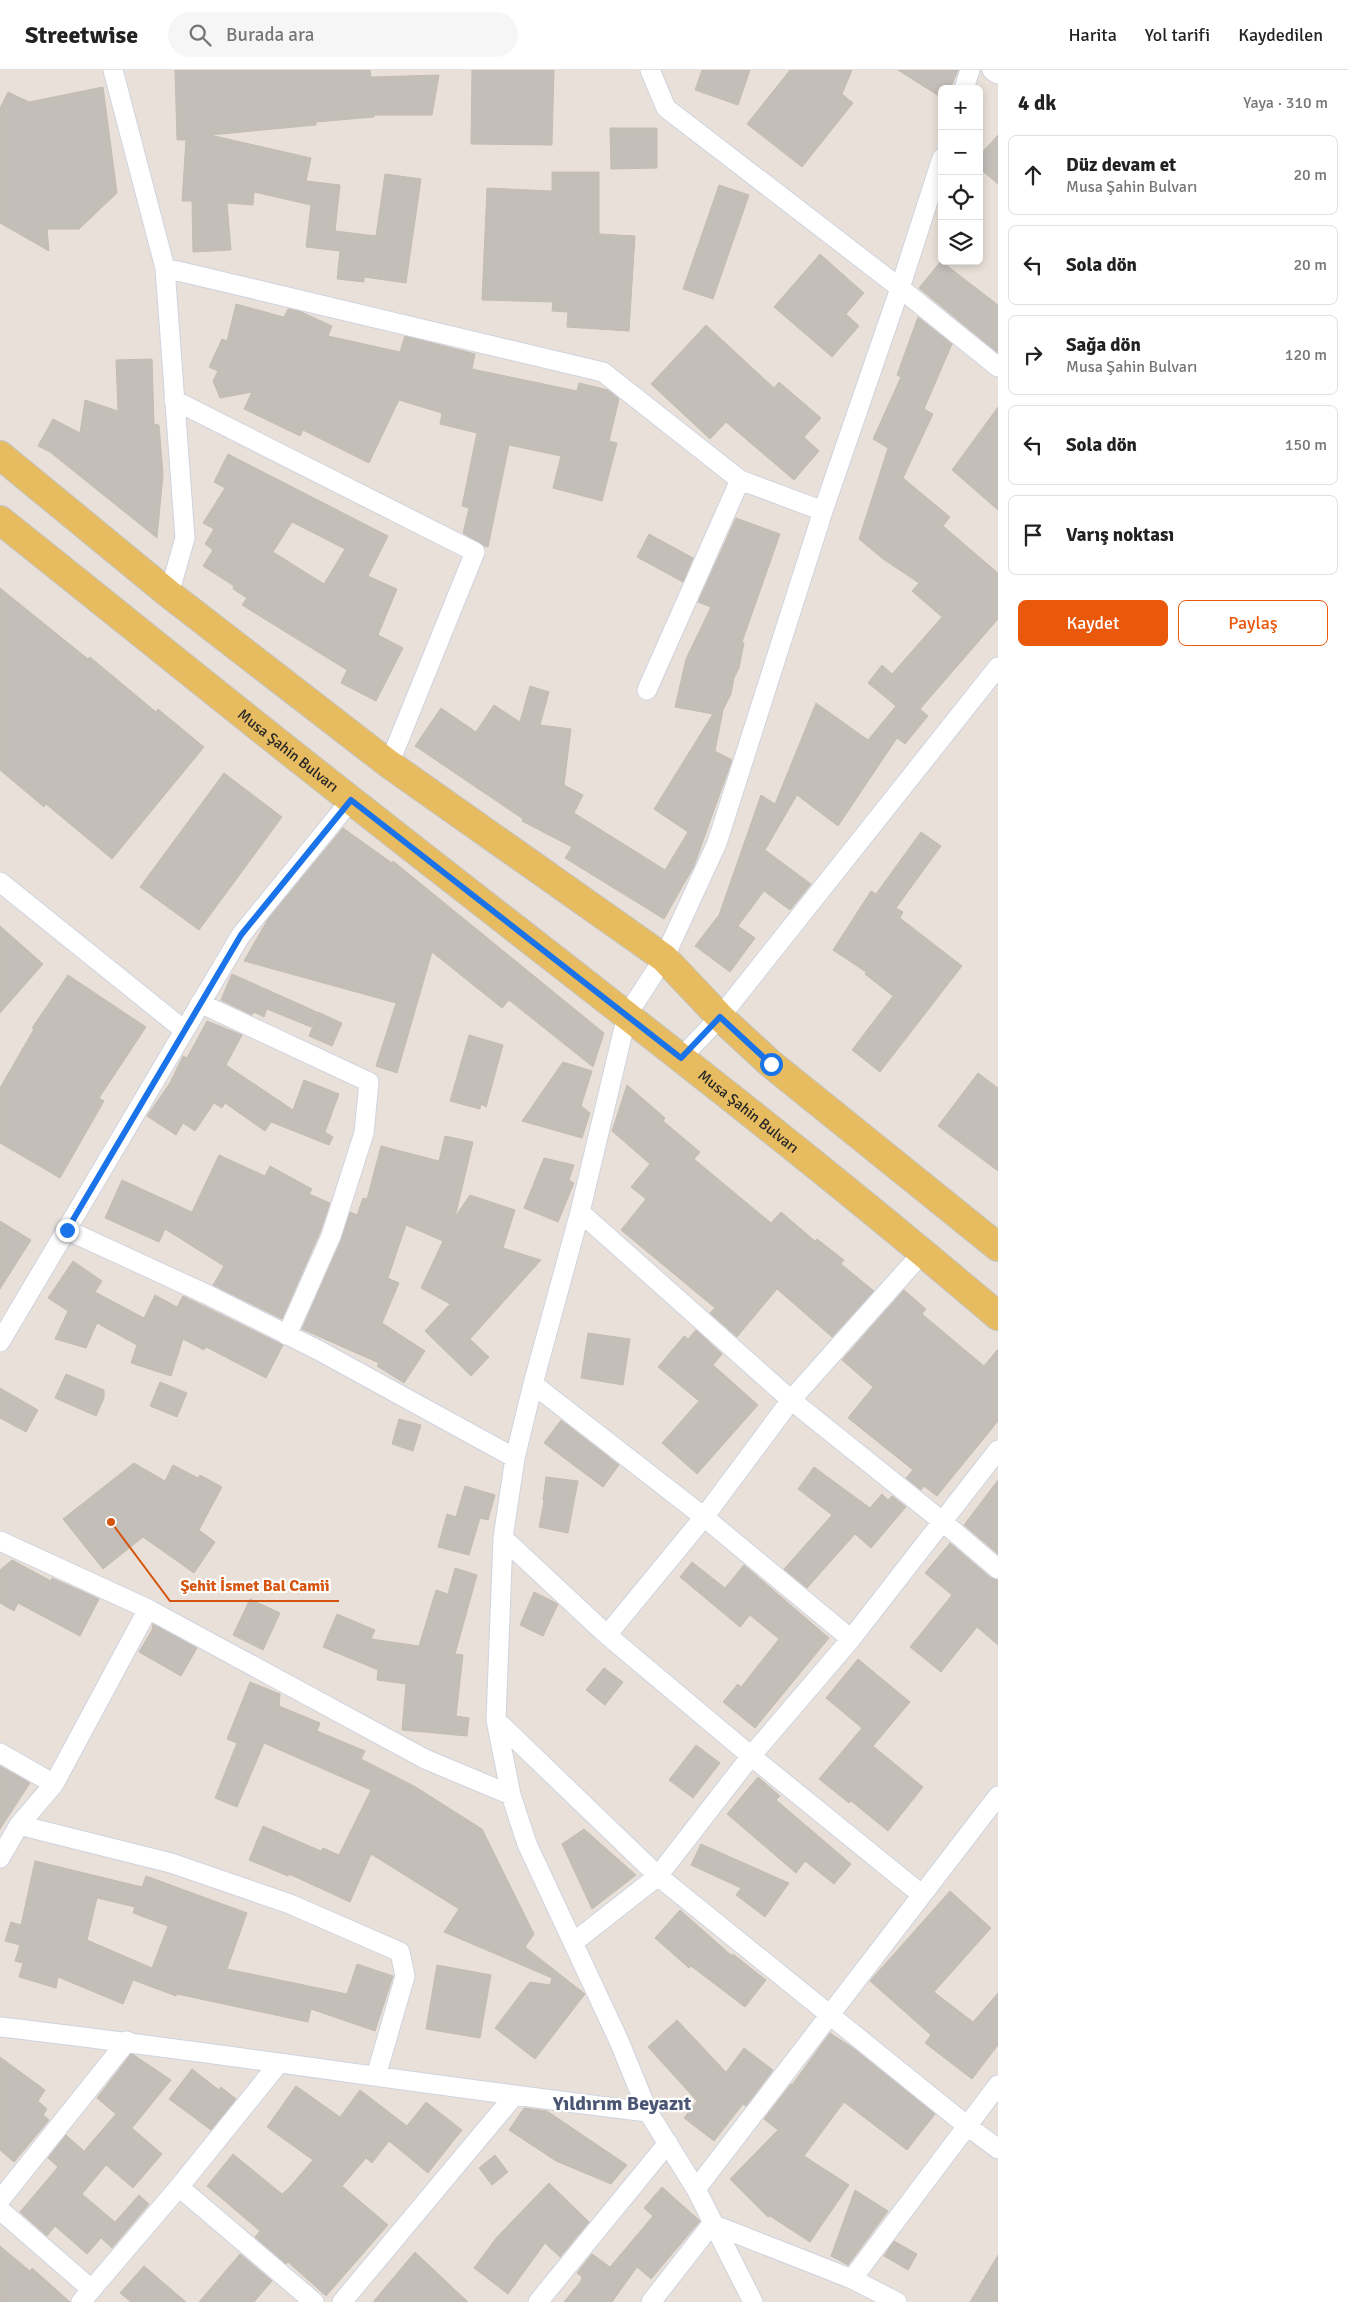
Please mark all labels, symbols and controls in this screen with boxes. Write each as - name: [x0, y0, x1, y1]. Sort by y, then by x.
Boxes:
- search box: [168, 12, 518, 57]
- text: Streetwise: [25, 20, 138, 50]
- icon: search: [186, 21, 214, 49]
- text: Burada ara: [226, 23, 314, 47]
- text: Harita: [1068, 24, 1117, 46]
- text: Yol tarifi: [1145, 24, 1210, 46]
- text: Kaydedilen: [1238, 24, 1323, 46]
- map controls: [938, 85, 983, 265]
- button: +: [938, 85, 983, 130]
- text: 4 dk: [1018, 90, 1056, 116]
- text: Yaya · 310 m: [1243, 93, 1328, 113]
- button: −: [938, 130, 983, 175]
- text: Düz devam et: [1066, 153, 1176, 177]
- icon: ahead: [1019, 161, 1047, 189]
- text: 20 m: [1293, 165, 1327, 185]
- button: locate: [938, 175, 983, 220]
- text: Musa Şahin Bulvarı: [1066, 177, 1197, 197]
- button: layers: [938, 220, 983, 265]
- icon: left: [1019, 251, 1047, 279]
- text: Sola dön: [1066, 253, 1137, 277]
- text: 20 m: [1293, 255, 1327, 275]
- text: Sağa dön: [1066, 333, 1141, 357]
- icon: right: [1019, 341, 1047, 369]
- text: 120 m: [1285, 345, 1327, 365]
- text: Musa Şahin Bulvarı: [1066, 357, 1197, 377]
- icon: left: [1019, 431, 1047, 459]
- text: Sola dön: [1066, 433, 1137, 457]
- text: 150 m: [1285, 435, 1327, 455]
- icon: arrive: [1019, 521, 1047, 549]
- text: Varış noktası: [1066, 523, 1174, 547]
- button: Kaydet: [1018, 600, 1168, 646]
- button: Paylaş: [1178, 600, 1328, 646]
- street label: Musa Şahin Bulvarı: [234, 705, 342, 796]
- route start: [760, 1053, 783, 1076]
- street label: Musa Şahin Bulvarı: [695, 1066, 802, 1157]
- route end: [56, 1219, 79, 1242]
- callout: Şehit İsmet Bal Camii: [170, 1570, 339, 1601]
- text: Şehit İsmet Bal Camii: [180, 1576, 330, 1596]
- district label: Yıldırım Beyazıt: [552, 2091, 692, 2116]

